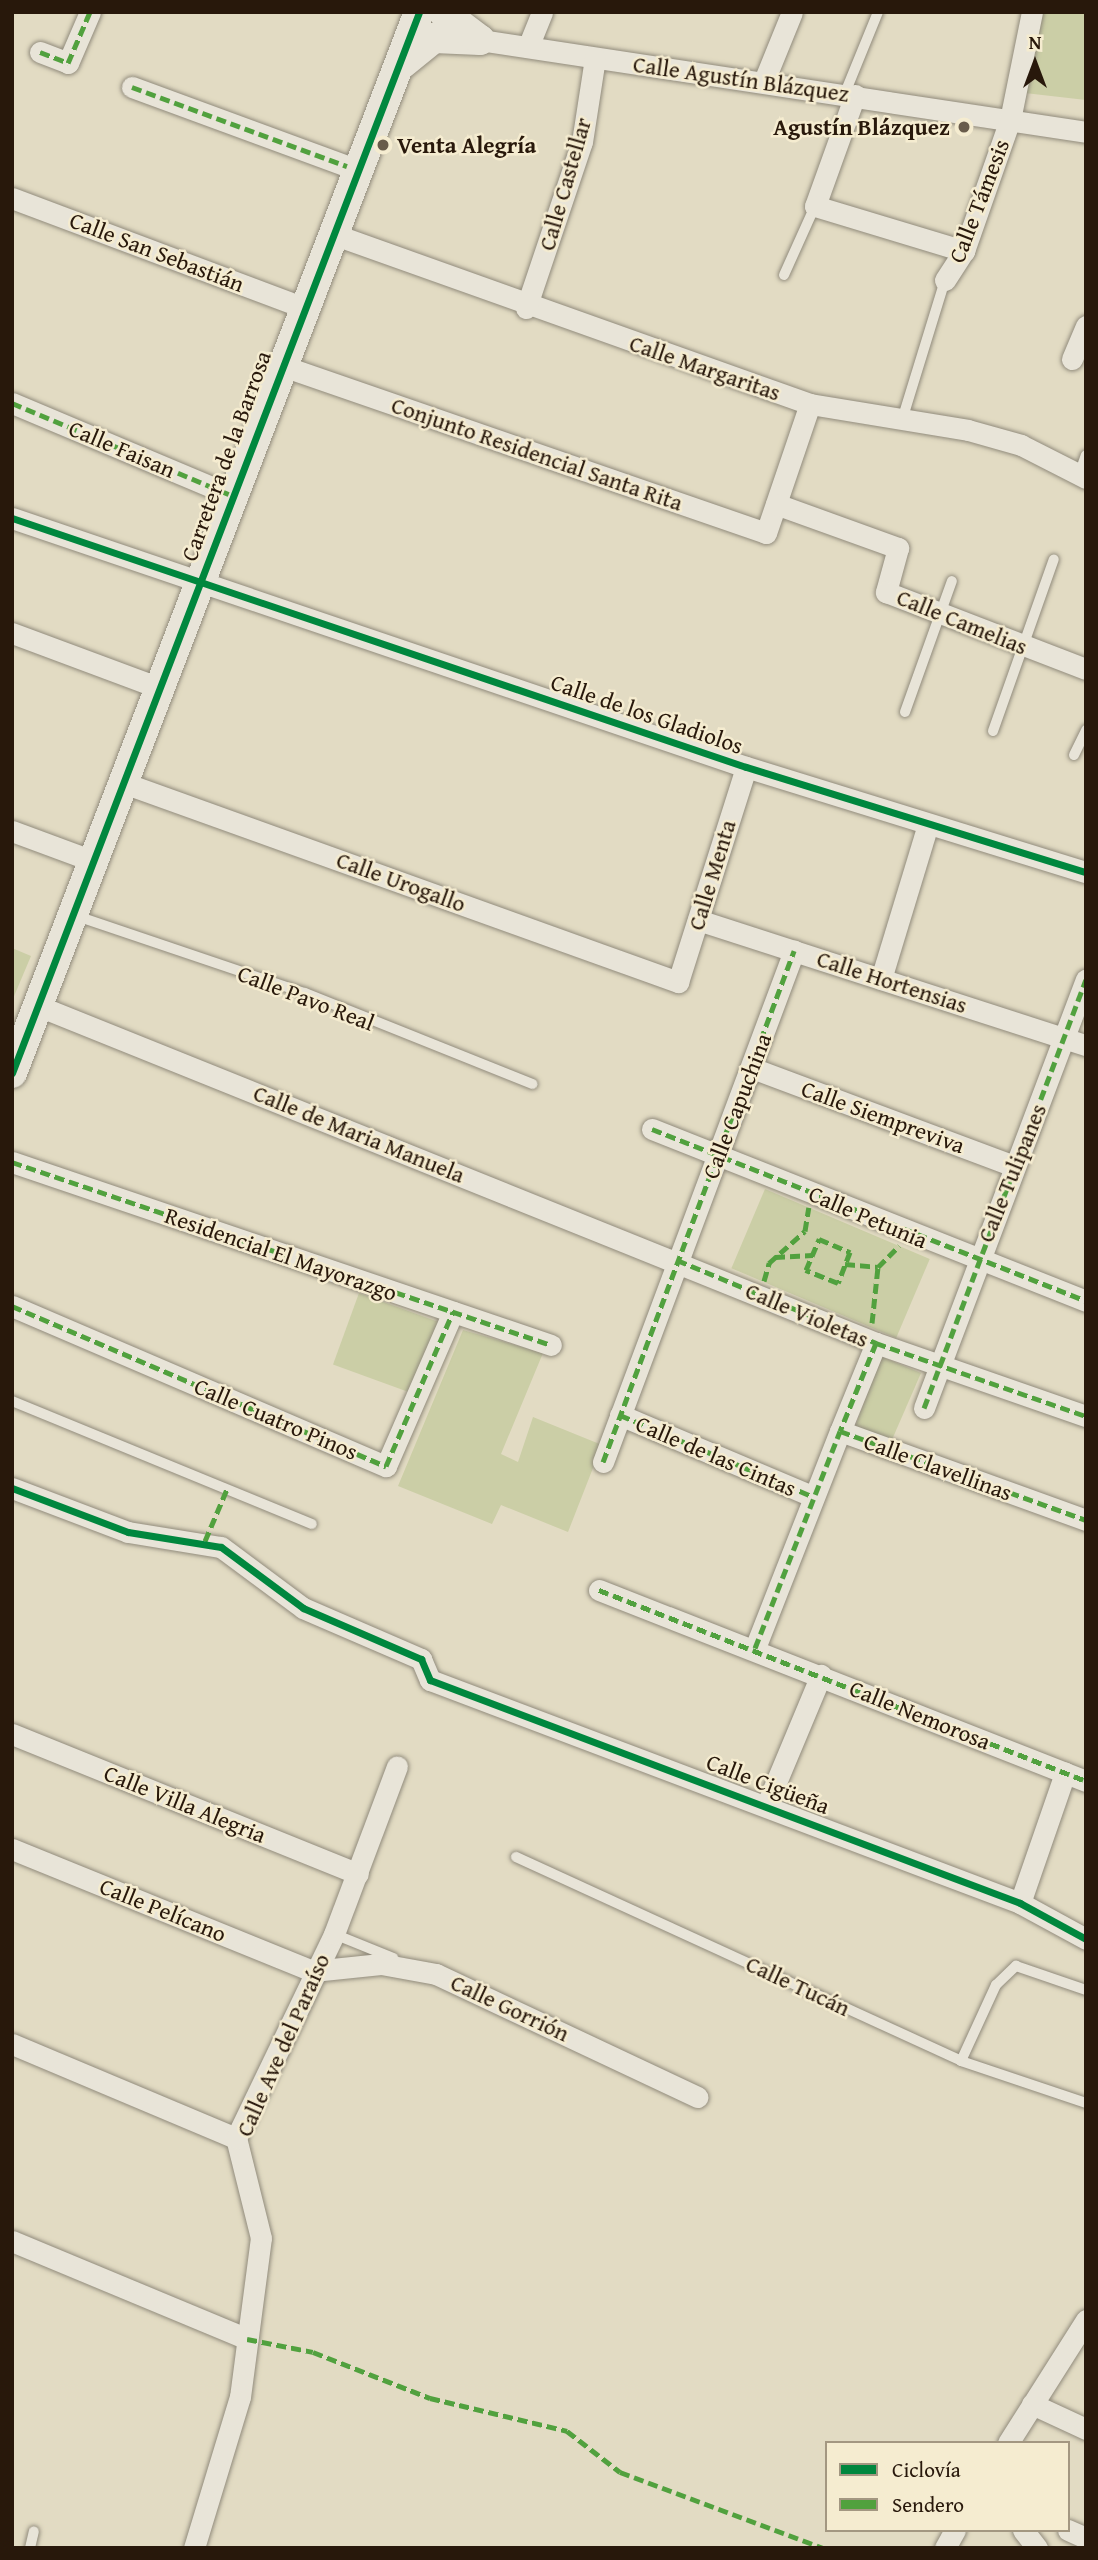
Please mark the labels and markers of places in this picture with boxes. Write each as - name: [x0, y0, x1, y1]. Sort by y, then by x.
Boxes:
- place label: Agustín Blázquez: [773, 113, 950, 141]
- marker: Agustín Blázquez: [956, 119, 972, 135]
- place label: Venta Alegría: [397, 131, 536, 159]
- marker: Venta Alegría: [375, 137, 391, 153]

